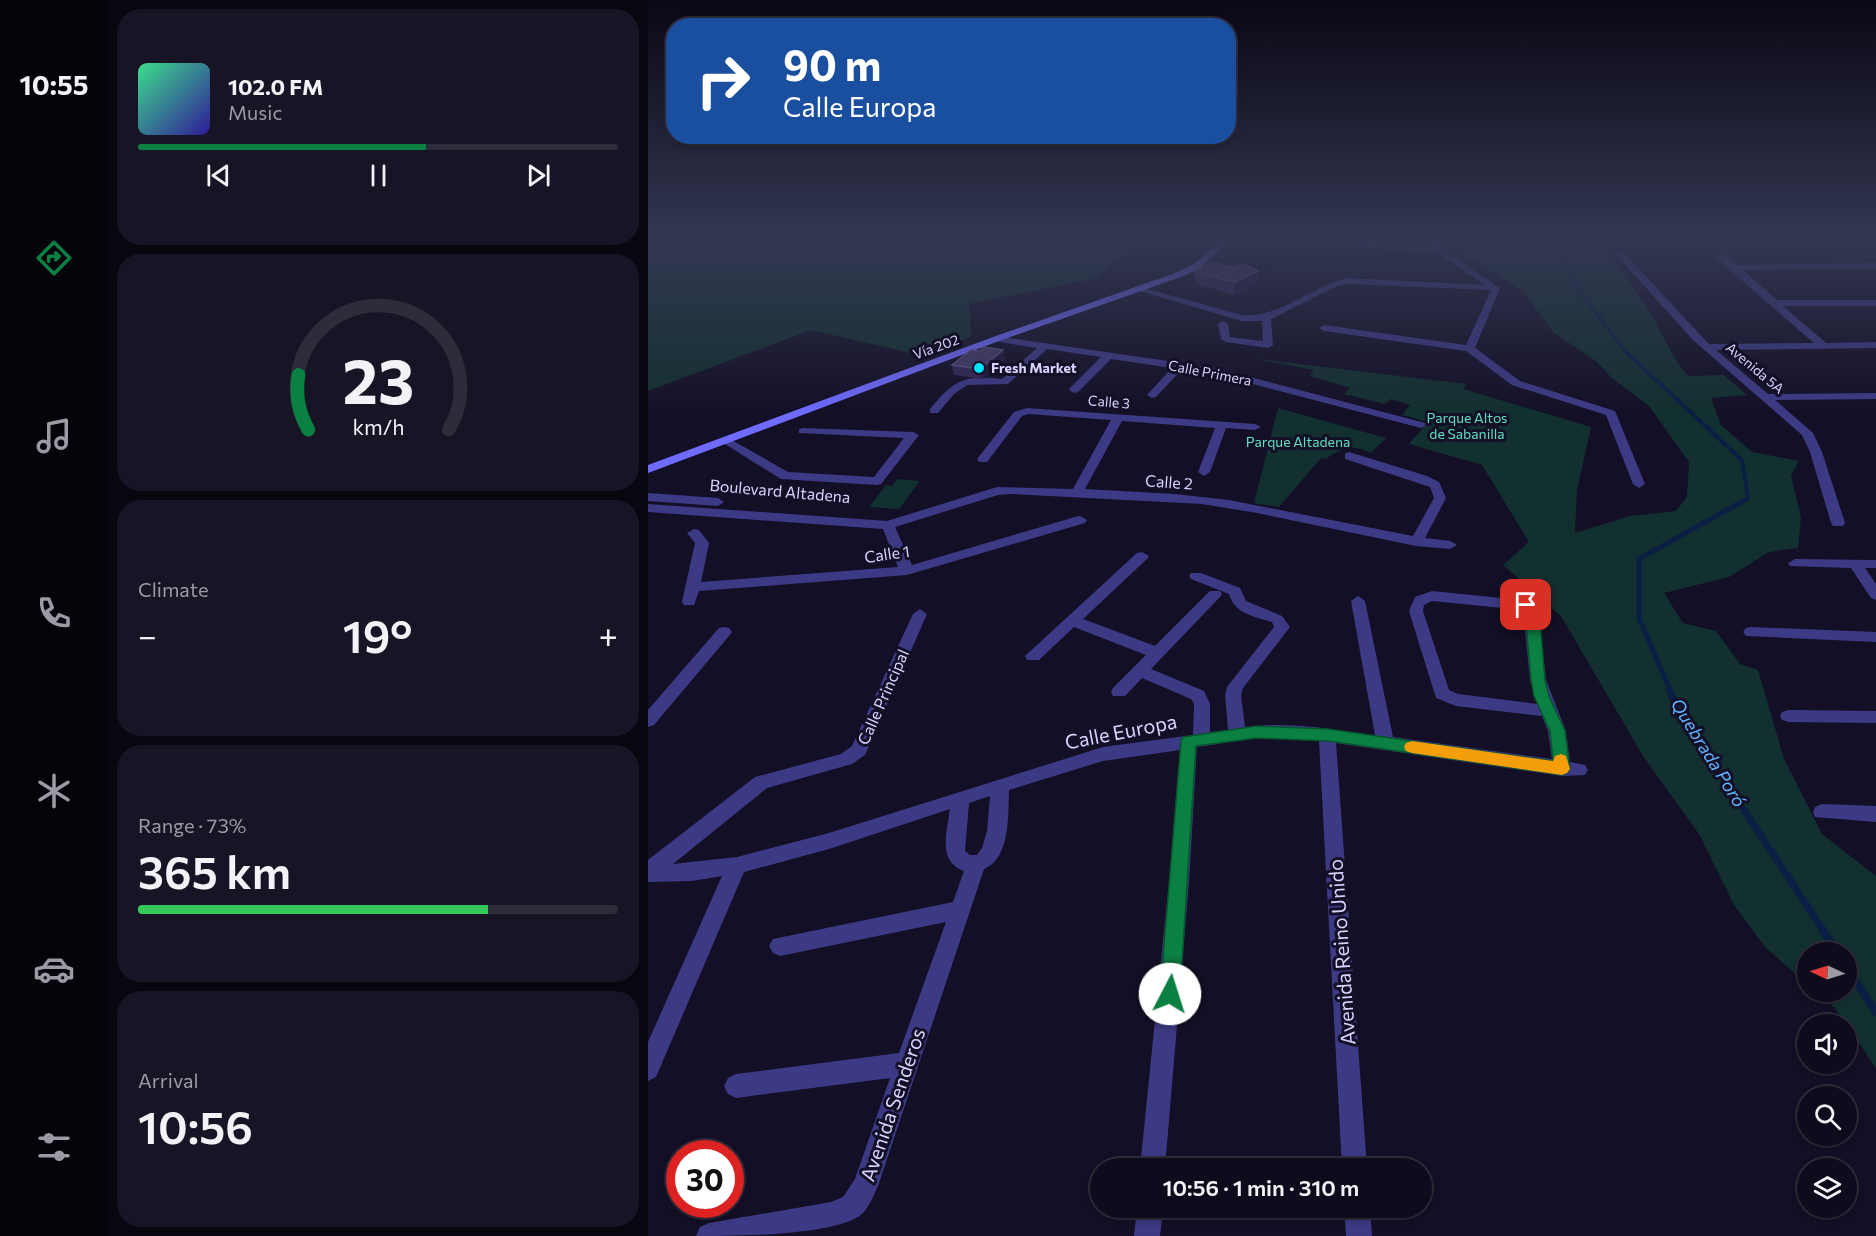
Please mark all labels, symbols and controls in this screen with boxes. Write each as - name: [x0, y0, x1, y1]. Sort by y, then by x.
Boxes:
- text: 90 m: [783, 38, 882, 90]
- icon: right: [684, 42, 762, 120]
- text: 10:55: [20, 68, 88, 101]
- text: 102.0 FM: [228, 73, 323, 100]
- text: Calle Europa: [783, 90, 936, 123]
- text: Music: [228, 100, 282, 124]
- icon: previous: [202, 159, 235, 192]
- icon: pause: [362, 159, 395, 192]
- icon: next: [522, 159, 555, 192]
- icon: directions: [33, 237, 75, 279]
- street label: Vía 202: [911, 330, 961, 363]
- street label: Avenida 5A: [1723, 338, 1788, 397]
- text: 23: [342, 341, 414, 417]
- street label: Calle Primera: [1167, 356, 1253, 389]
- place label: Fresh Market: [991, 359, 1077, 376]
- marker: Fresh Market: [972, 361, 986, 375]
- street label: Calle 3: [1087, 391, 1131, 412]
- park label: Parque Altos de Sabanilla: [1427, 409, 1507, 442]
- text: km/h: [352, 413, 404, 439]
- icon: music: [33, 415, 75, 457]
- park label: Parque Altadena: [1246, 433, 1350, 450]
- street label: Calle 2: [1145, 470, 1194, 493]
- street label: Boulevard Altadena: [709, 475, 851, 506]
- street label: Calle 1: [863, 541, 911, 566]
- text: Climate: [138, 577, 208, 601]
- pin: [1500, 579, 1551, 630]
- icon: arrive: [1509, 588, 1542, 621]
- icon: phone: [33, 592, 75, 634]
- text: 19°: [343, 607, 412, 662]
- text: −: [138, 614, 157, 655]
- text: +: [599, 614, 618, 655]
- street label: Calle Principal: [853, 646, 912, 748]
- water label: Quebrada Poró: [1667, 694, 1751, 811]
- street label: Calle Europa: [1063, 708, 1179, 754]
- icon: climate: [33, 770, 75, 812]
- text: Range · 73%: [138, 813, 246, 837]
- text: 365 km: [138, 843, 291, 898]
- street label: Avenida Reino Unido: [1323, 858, 1359, 1046]
- north arrow: [1797, 942, 1857, 1002]
- map controls: [1797, 942, 1857, 1218]
- icon: car: [33, 948, 75, 990]
- position arrow: [1138, 962, 1202, 1026]
- button: sound: [1797, 1014, 1857, 1074]
- street label: Avenida Senderos: [855, 1025, 929, 1184]
- text: Arrival: [138, 1068, 199, 1092]
- button: search: [1797, 1086, 1857, 1146]
- text: 10:56: [138, 1098, 253, 1153]
- icon: filters: [33, 1126, 75, 1168]
- speed limit sign: 30: [666, 1140, 744, 1218]
- button: layers: [1797, 1158, 1857, 1218]
- text: 10:56 · 1 min · 310 m: [1163, 1174, 1359, 1201]

